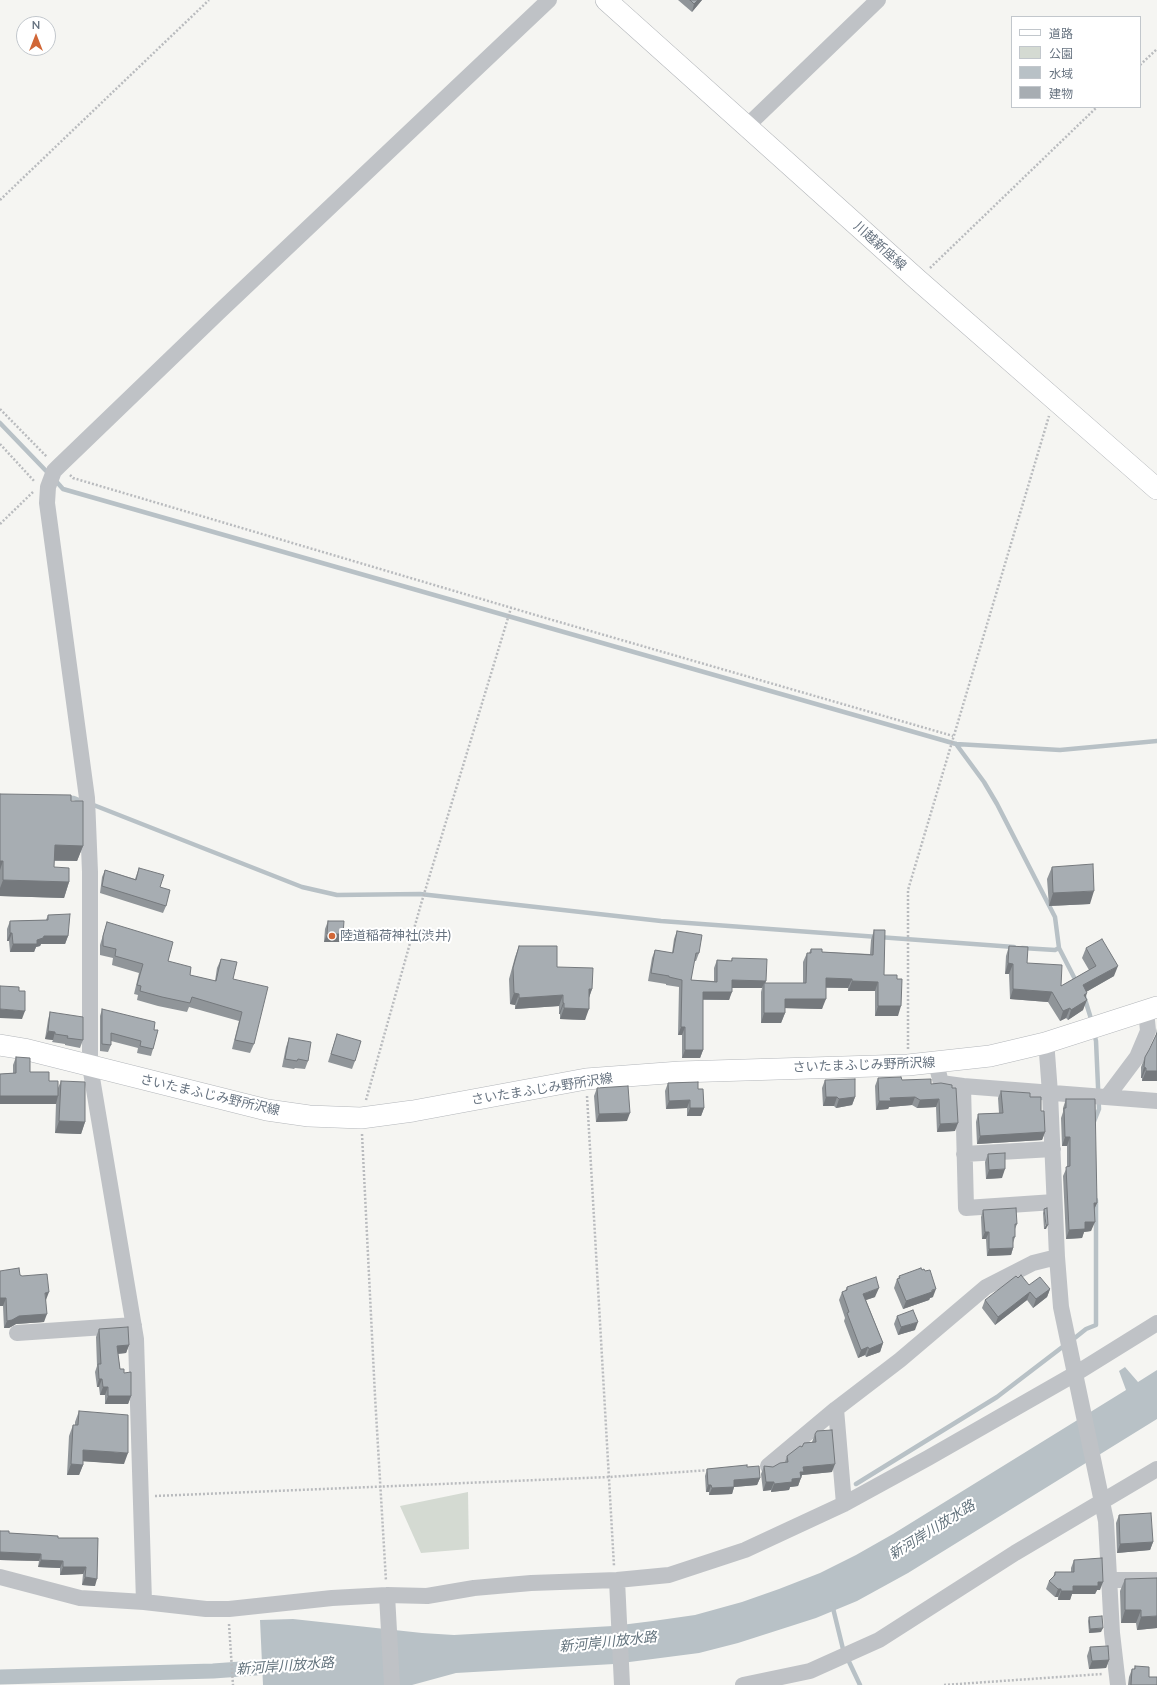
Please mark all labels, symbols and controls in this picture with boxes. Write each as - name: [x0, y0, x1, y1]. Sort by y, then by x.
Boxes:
- north arrow: [16, 16, 56, 56]
- legend: [1011, 16, 1141, 108]
- text: N: [32, 18, 40, 31]
- text: 道路: [1049, 26, 1073, 41]
- text: 公園: [1049, 46, 1073, 61]
- text: 水域: [1049, 66, 1073, 81]
- text: 建物: [1049, 86, 1073, 101]
- street label: 川越新座線: [851, 218, 909, 274]
- place label: 陸道稲荷神社(渋井): [340, 928, 451, 944]
- marker: 陸道稲荷神社(渋井): [327, 931, 337, 941]
- street label: さいたまふじみ野所沢線: [792, 1055, 936, 1075]
- street label: さいたまふじみ野所沢線: [470, 1070, 614, 1108]
- street label: さいたまふじみ野所沢線: [139, 1071, 281, 1119]
- water label: 新河岸川放水路: [886, 1497, 978, 1563]
- water label: 新河岸川放水路: [558, 1629, 658, 1655]
- water label: 新河岸川放水路: [236, 1654, 334, 1678]

